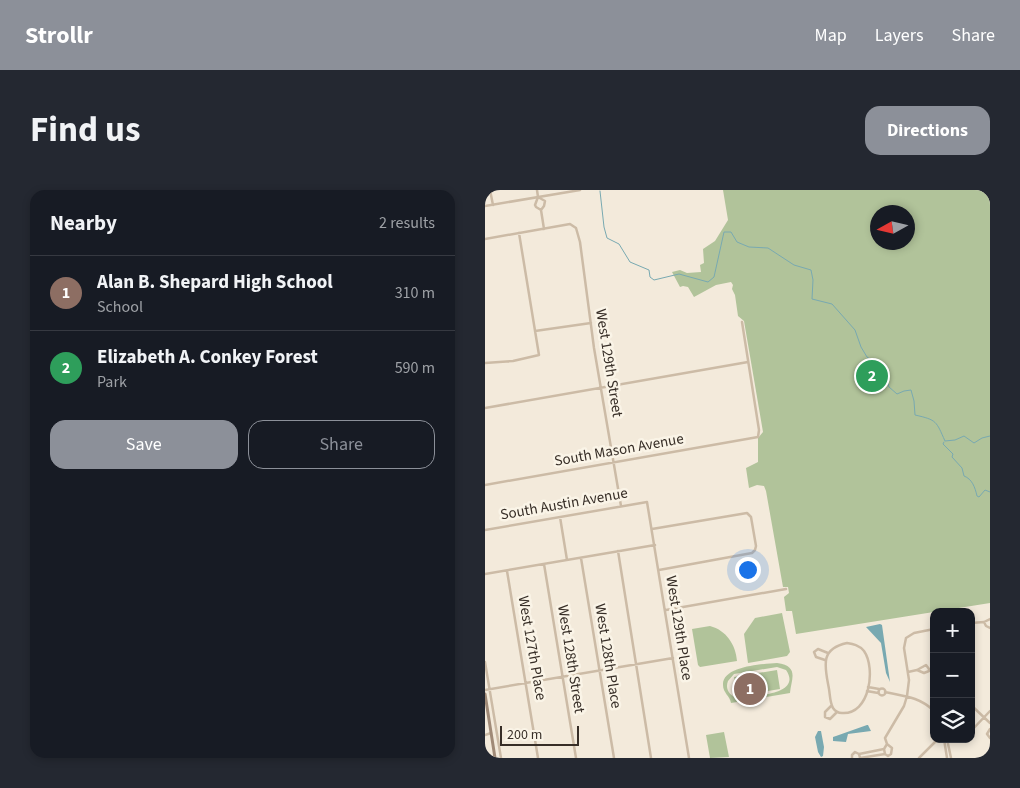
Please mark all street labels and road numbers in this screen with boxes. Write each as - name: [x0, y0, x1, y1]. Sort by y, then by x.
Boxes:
- street label: West 129th Street: [590, 307, 628, 419]
- street label: South Mason Avenue: [553, 428, 685, 472]
- street label: South Austin Avenue: [499, 482, 629, 526]
- street label: West 129th Place: [660, 574, 698, 682]
- street label: West 127th Place: [512, 594, 552, 702]
- street label: West 128th Place: [589, 602, 627, 710]
- street label: West 128th Street: [552, 603, 590, 715]

